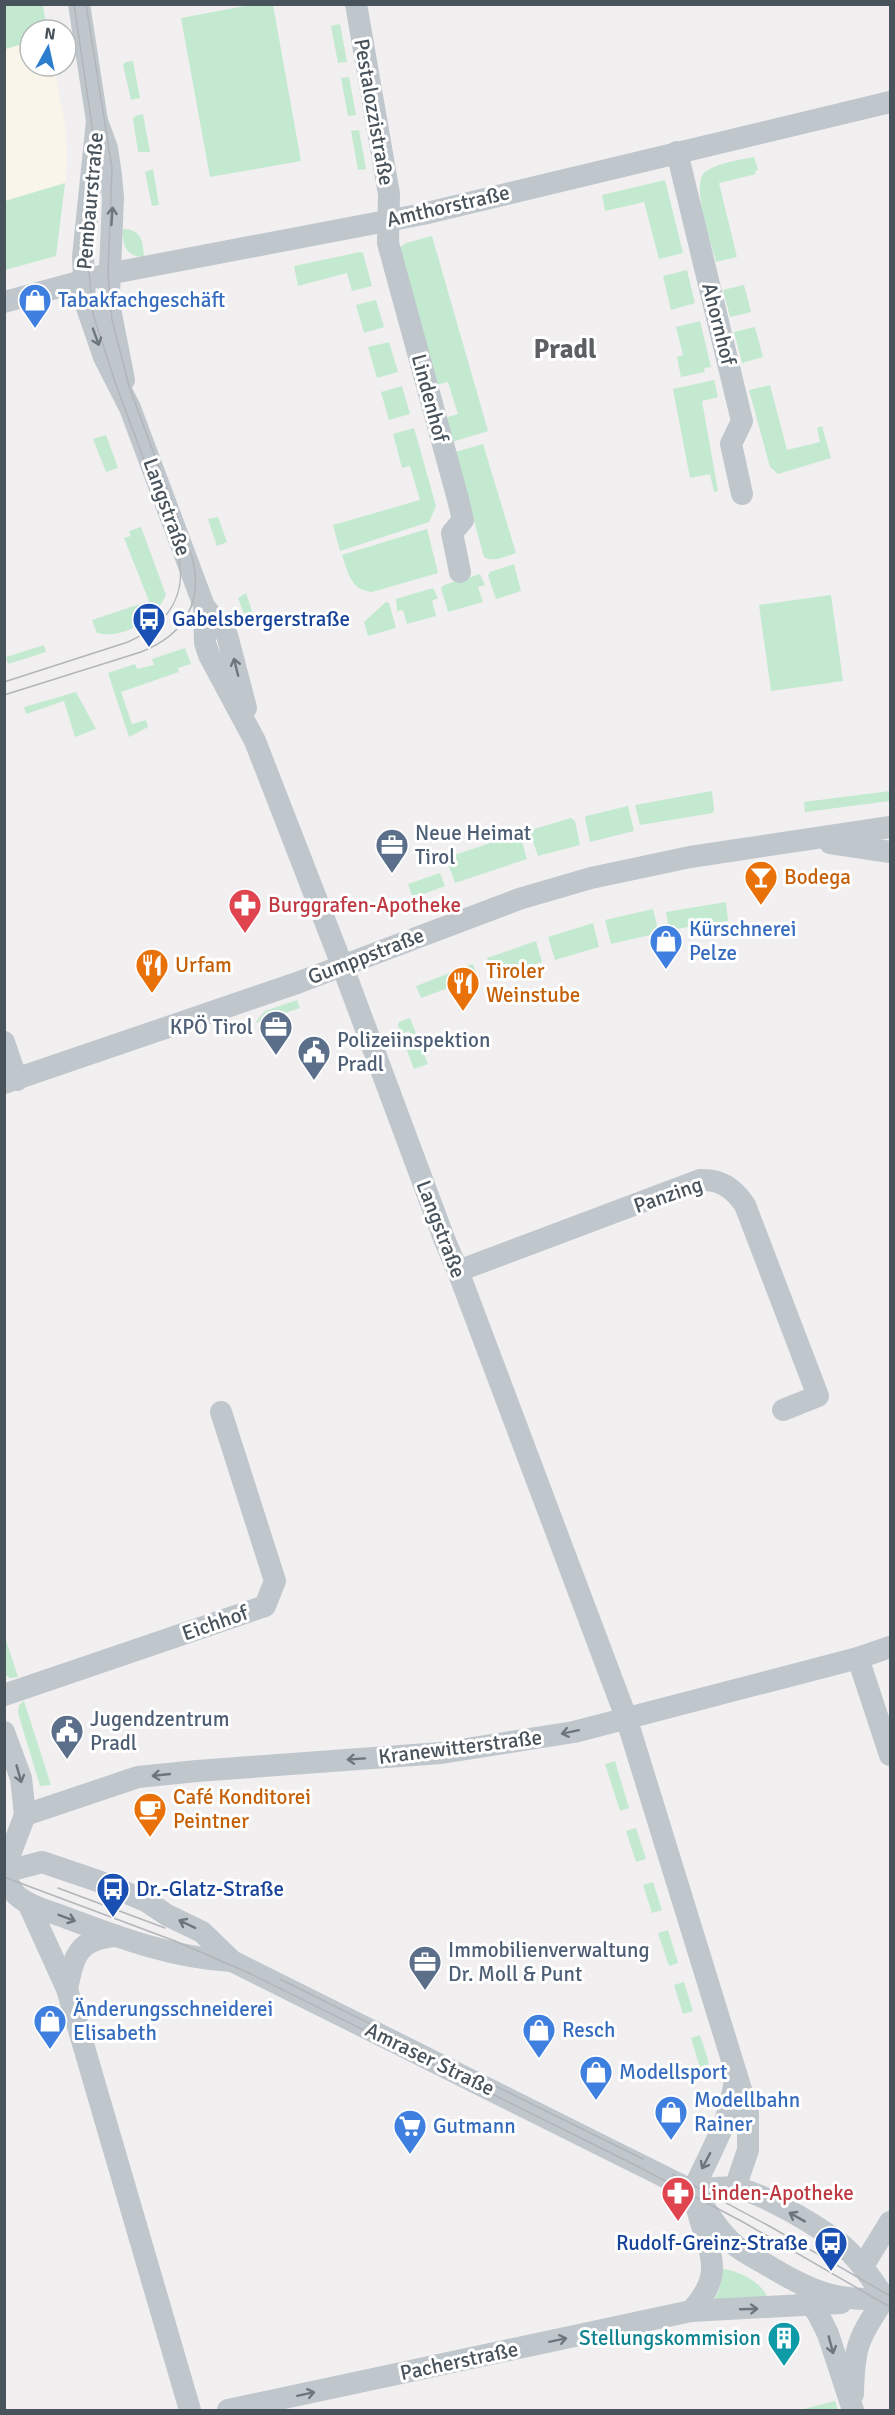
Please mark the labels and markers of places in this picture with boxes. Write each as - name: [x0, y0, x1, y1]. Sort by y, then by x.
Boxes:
- shop icon: Tabakfachgeschäft: [17, 282, 53, 329]
- place label: Tabakfachgeschäft: [58, 287, 225, 313]
- bus stop icon: Gabelsbergerstraße: [131, 601, 167, 648]
- place label: Gabelsbergerstraße: [172, 606, 350, 632]
- place label: Neue Heimat Tirol: [415, 820, 531, 870]
- office icon: Neue Heimat Tirol: [374, 827, 410, 874]
- bar icon: Bodega: [743, 859, 779, 906]
- place label: Bodega: [784, 864, 851, 890]
- pharmacy icon: Burggrafen-Apotheke: [227, 887, 263, 934]
- place label: Burggrafen-Apotheke: [268, 892, 461, 918]
- place label: Kürschnerei Pelze: [689, 916, 796, 966]
- shop icon: Kürschnerei Pelze: [648, 923, 684, 970]
- restaurant icon: Urfam: [134, 947, 170, 994]
- place label: Urfam: [175, 952, 232, 978]
- place label: Tiroler Weinstube: [486, 958, 580, 1008]
- restaurant icon: Tiroler Weinstube: [445, 965, 481, 1012]
- office icon: KPÖ Tirol: [258, 1009, 294, 1056]
- place label: KPÖ Tirol: [170, 1014, 253, 1040]
- place label: Polizeiinspektion Pradl: [337, 1027, 490, 1077]
- public building icon: Polizeiinspektion Pradl: [296, 1034, 332, 1081]
- place label: Jugendzentrum Pradl: [90, 1706, 229, 1756]
- public building icon: Jugendzentrum Pradl: [49, 1713, 85, 1760]
- place label: Café Konditorei Peintner: [173, 1784, 311, 1834]
- cafe icon: Café Konditorei Peintner: [132, 1791, 168, 1838]
- bus stop icon: Dr.-Glatz-Straße: [95, 1871, 131, 1918]
- place label: Dr.-Glatz-Straße: [136, 1876, 284, 1902]
- place label: Immobilienverwaltung Dr. Moll & Punt: [448, 1937, 650, 1987]
- office icon: Immobilienverwaltung Dr. Moll & Punt: [407, 1944, 443, 1991]
- place label: Änderungsschneiderei Elisabeth: [73, 1996, 273, 2046]
- shop icon: Änderungsschneiderei Elisabeth: [32, 2003, 68, 2050]
- shop icon: Resch: [521, 2012, 557, 2059]
- place label: Resch: [562, 2017, 615, 2043]
- shop icon: Modellsport: [578, 2054, 614, 2101]
- place label: Modellsport: [619, 2059, 727, 2085]
- place label: Modellbahn Rainer: [694, 2087, 800, 2137]
- shop icon: Modellbahn Rainer: [653, 2094, 689, 2141]
- supermarket icon: Gutmann: [392, 2108, 428, 2155]
- place label: Gutmann: [433, 2113, 516, 2139]
- pharmacy icon: Linden-Apotheke: [660, 2175, 696, 2222]
- place label: Linden-Apotheke: [701, 2180, 854, 2206]
- bus stop icon: Rudolf-Greinz-Straße: [813, 2225, 849, 2272]
- place label: Rudolf-Greinz-Straße: [616, 2230, 808, 2256]
- building icon: Stellungskommision: [766, 2320, 802, 2367]
- place label: Stellungskommision: [579, 2325, 761, 2351]

